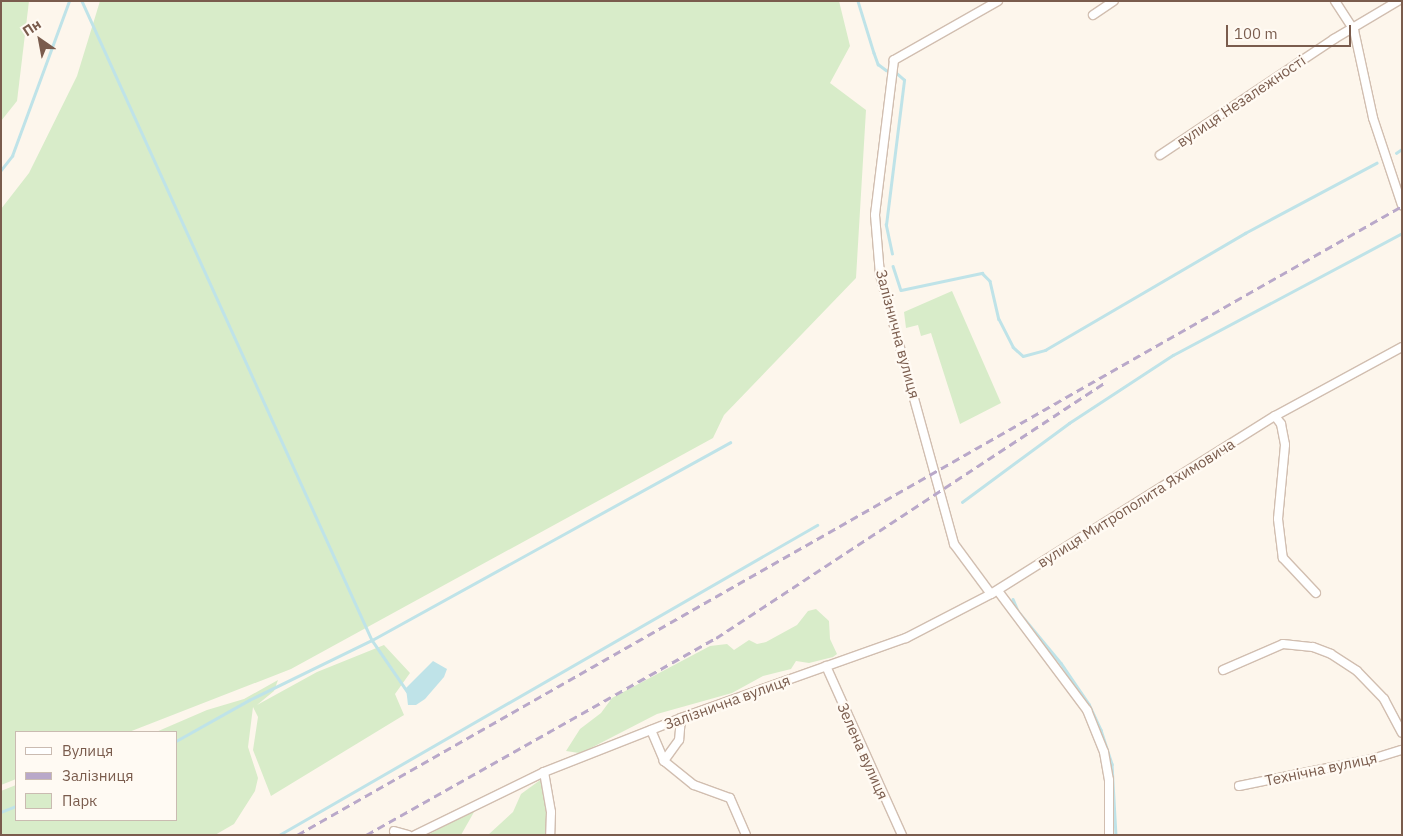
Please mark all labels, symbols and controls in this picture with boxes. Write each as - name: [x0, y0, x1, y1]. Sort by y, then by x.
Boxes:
- north arrow: [15, 15, 65, 65]
- text: Пн: [19, 15, 44, 40]
- scale bar: [1228, 15, 1353, 47]
- text: 100 m: [1234, 24, 1278, 43]
- street label: вулиця Незалежності: [1173, 51, 1309, 151]
- street label: Залізнична вулиця: [872, 268, 924, 400]
- street label: вулиця Митрополита Яхимовича: [1034, 435, 1238, 571]
- street label: Залізнична вулиця: [662, 671, 792, 733]
- street label: Зелена вулиця: [834, 700, 892, 802]
- legend: [15, 731, 178, 821]
- text: Вулиця: [62, 741, 113, 760]
- street label: Технічна вулиця: [1263, 748, 1379, 790]
- text: Залізниця: [62, 766, 133, 785]
- text: Парк: [62, 791, 97, 810]

